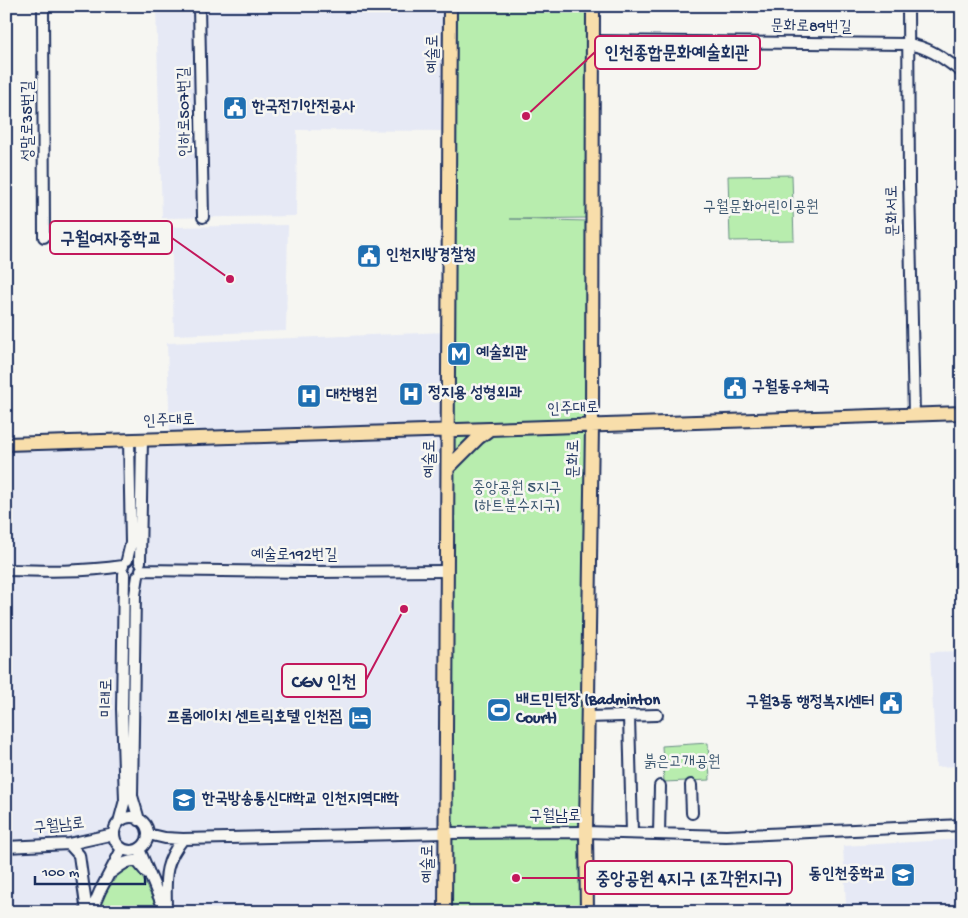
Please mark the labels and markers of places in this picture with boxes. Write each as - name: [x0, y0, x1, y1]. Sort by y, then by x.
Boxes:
- callout: 인천종합문화예술회관: [595, 36, 760, 69]
- public building icon: 한국전기안전공사: [222, 95, 248, 121]
- place label: 한국전기안전공사: [251, 99, 355, 118]
- callout: 구월여자중학교: [50, 221, 172, 254]
- public building icon: 인천지방경찰청: [356, 243, 382, 269]
- place label: 인천지방경찰청: [386, 246, 476, 266]
- metro station icon: 예술회관: [446, 341, 472, 367]
- place label: 예술회관: [476, 344, 528, 364]
- public building icon: 구월동우체국: [722, 375, 748, 401]
- place label: 구월동우체국: [752, 378, 829, 398]
- hospital icon: 정지용 성형외과: [398, 381, 424, 407]
- hospital icon: 대찬병원: [296, 383, 322, 409]
- place label: 정지용 성형외과: [428, 385, 522, 404]
- place label: 대찬병원: [326, 386, 378, 406]
- callout: CGV 인천: [282, 664, 366, 697]
- public building icon: 구월3동 행정복지센터: [878, 690, 904, 716]
- place label: 배드민턴장 (Badminton Court): [515, 692, 660, 729]
- place label: 구월3동 행정복지센터: [746, 693, 874, 713]
- sports icon: 배드민턴장 (Badminton Court): [486, 697, 512, 723]
- hotel icon: 프롬에이치 센트릭호텔 인천점: [347, 705, 373, 731]
- place label: 프롬에이치 센트릭호텔 인천점: [167, 708, 342, 728]
- school or university icon: 한국방송통신대학교 인천지역대학: [171, 787, 197, 813]
- place label: 한국방송통신대학교 인천지역대학: [201, 790, 399, 810]
- callout: 중앙공원 4지구 (조각원지구): [585, 861, 792, 894]
- school or university icon: 동인천중학교: [890, 862, 916, 888]
- place label: 동인천중학교: [809, 865, 886, 885]

